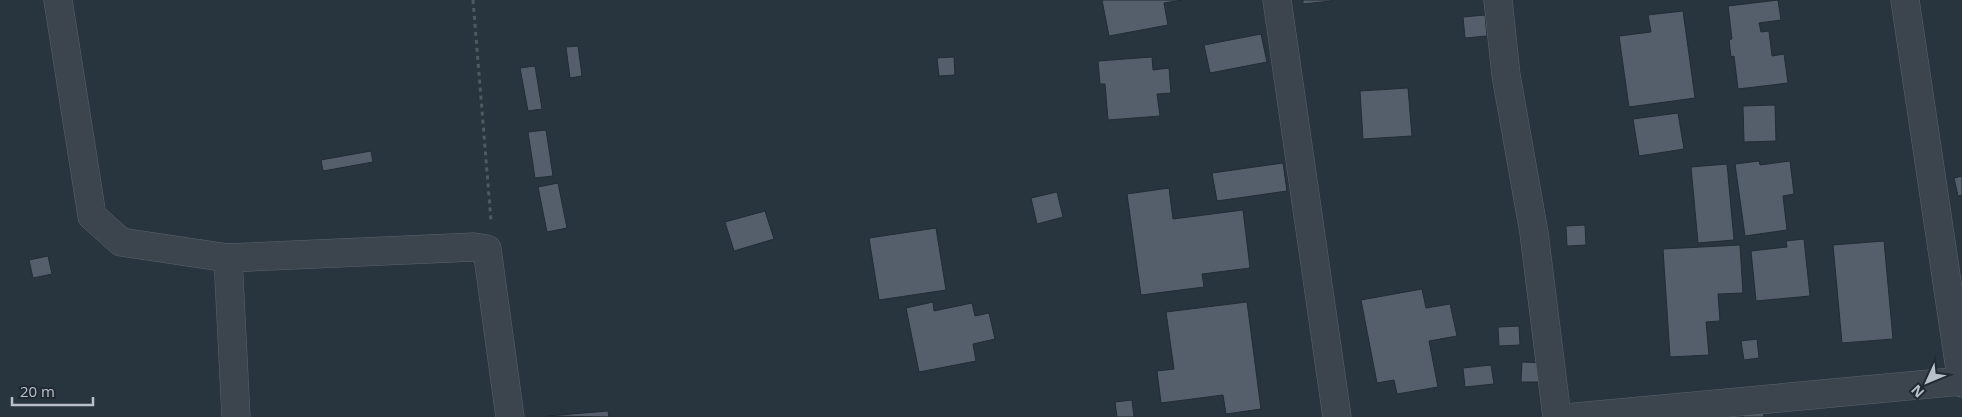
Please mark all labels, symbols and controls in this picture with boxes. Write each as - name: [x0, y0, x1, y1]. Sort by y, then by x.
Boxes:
- north arrow: [1902, 357, 1952, 407]
- scale bar: [12, 374, 94, 406]
- text: 20 m: [20, 381, 55, 401]
- text: N: [1906, 381, 1928, 402]

